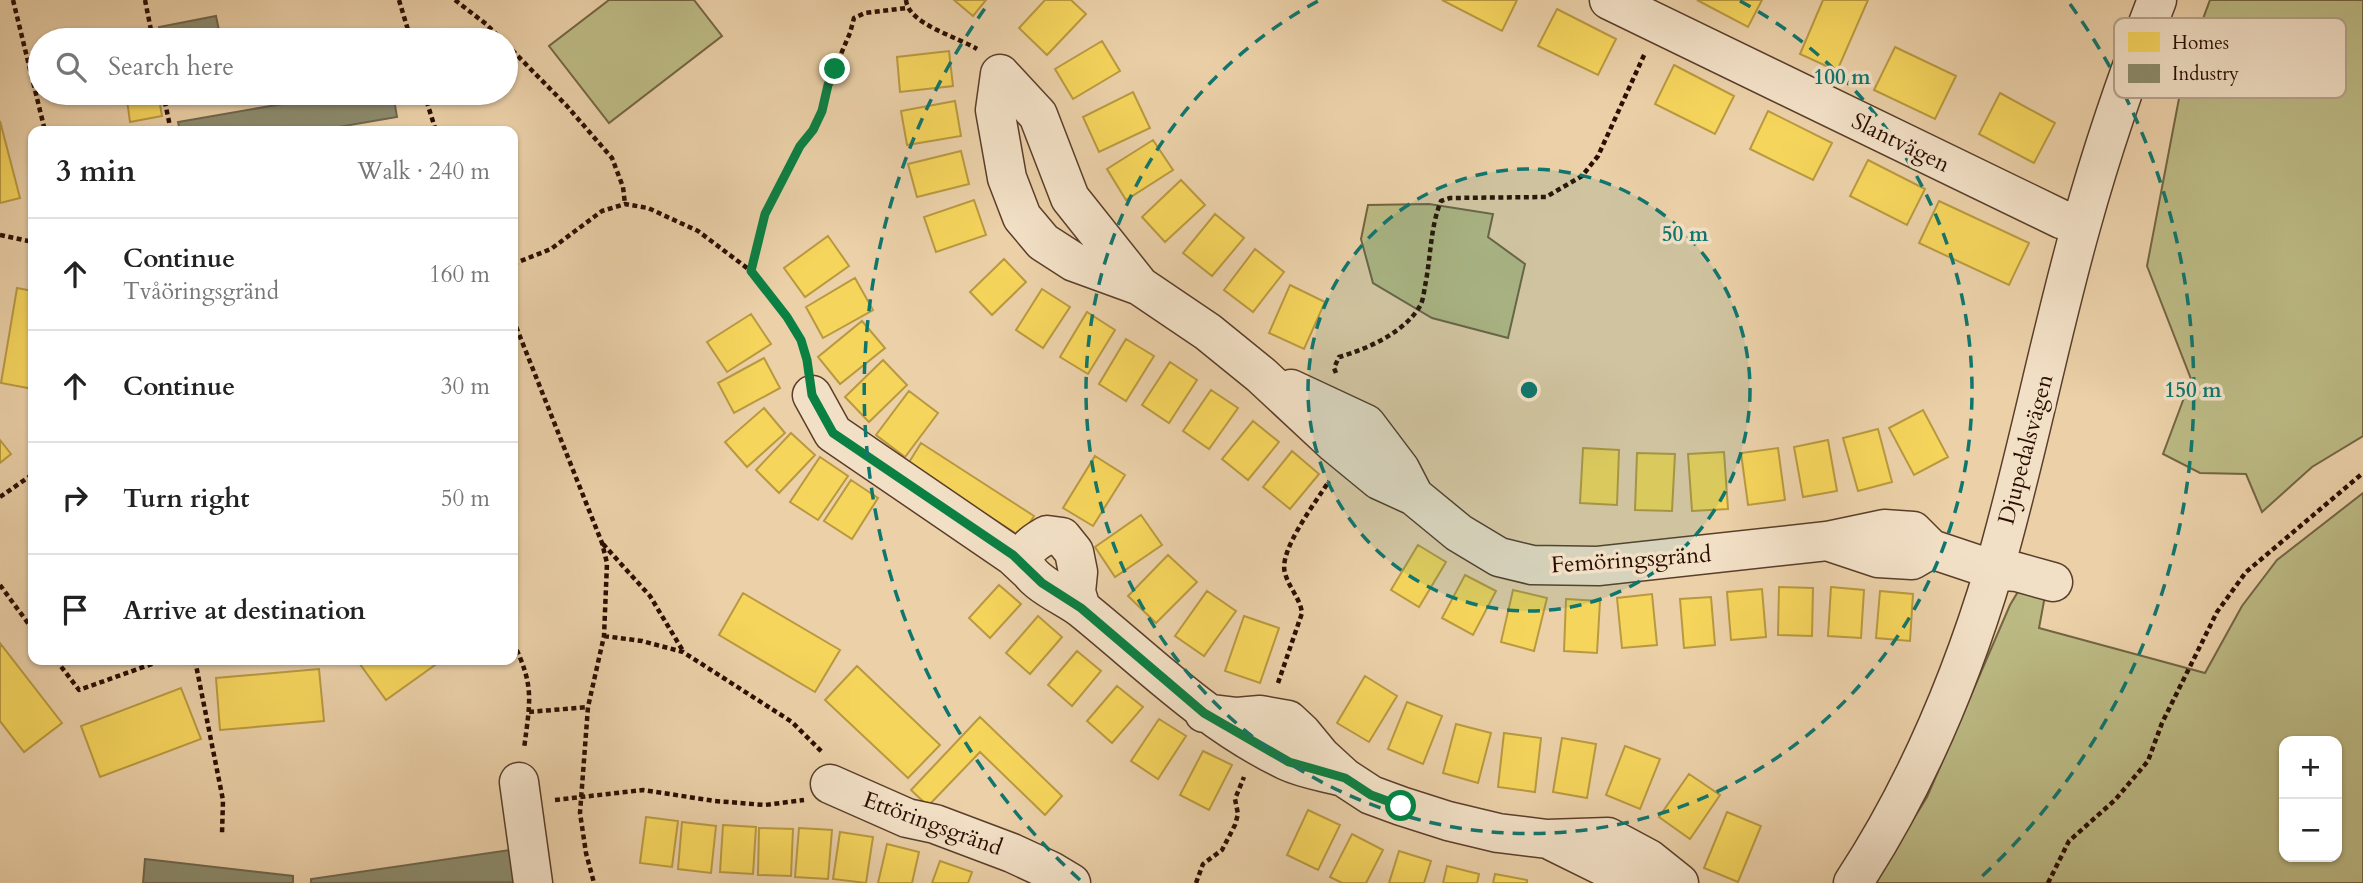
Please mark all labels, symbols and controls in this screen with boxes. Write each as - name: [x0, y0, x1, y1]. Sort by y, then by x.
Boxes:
- legend: [2114, 18, 2346, 98]
- search box: [28, 28, 518, 105]
- text: Homes: [2172, 30, 2229, 56]
- icon: search: [52, 48, 90, 86]
- text: Search here: [108, 49, 234, 84]
- route end: [819, 53, 850, 84]
- text: Industry: [2172, 61, 2239, 87]
- text: 100 m: [1813, 63, 1871, 92]
- street label: Slantvägen: [1846, 105, 1955, 180]
- text: 3 min: [56, 151, 136, 192]
- text: Walk · 240 m: [357, 156, 490, 187]
- text: 50 m: [1662, 220, 1709, 249]
- text: Continue: [123, 241, 235, 276]
- icon: ahead: [56, 255, 94, 293]
- text: 160 m: [429, 259, 490, 290]
- text: Tvåöringsgränd: [123, 276, 279, 307]
- icon: ahead: [56, 367, 94, 405]
- text: Continue: [123, 369, 235, 404]
- text: 30 m: [441, 371, 490, 402]
- street label: Djupedalsvägen: [1991, 371, 2060, 528]
- text: 150 m: [2164, 376, 2222, 405]
- centre of rings: [1517, 378, 1541, 402]
- icon: right: [56, 479, 94, 517]
- text: Turn right: [123, 481, 250, 516]
- text: 50 m: [441, 483, 490, 514]
- street label: Femöringsgränd: [1550, 538, 1713, 581]
- icon: arrive: [56, 591, 94, 629]
- text: Arrive at destination: [123, 593, 366, 628]
- map controls: [2279, 736, 2342, 862]
- button: +: [2279, 736, 2342, 799]
- street label: Ettöringsgränd: [859, 784, 1008, 863]
- route start: [1385, 790, 1416, 821]
- button: −: [2279, 799, 2342, 862]

